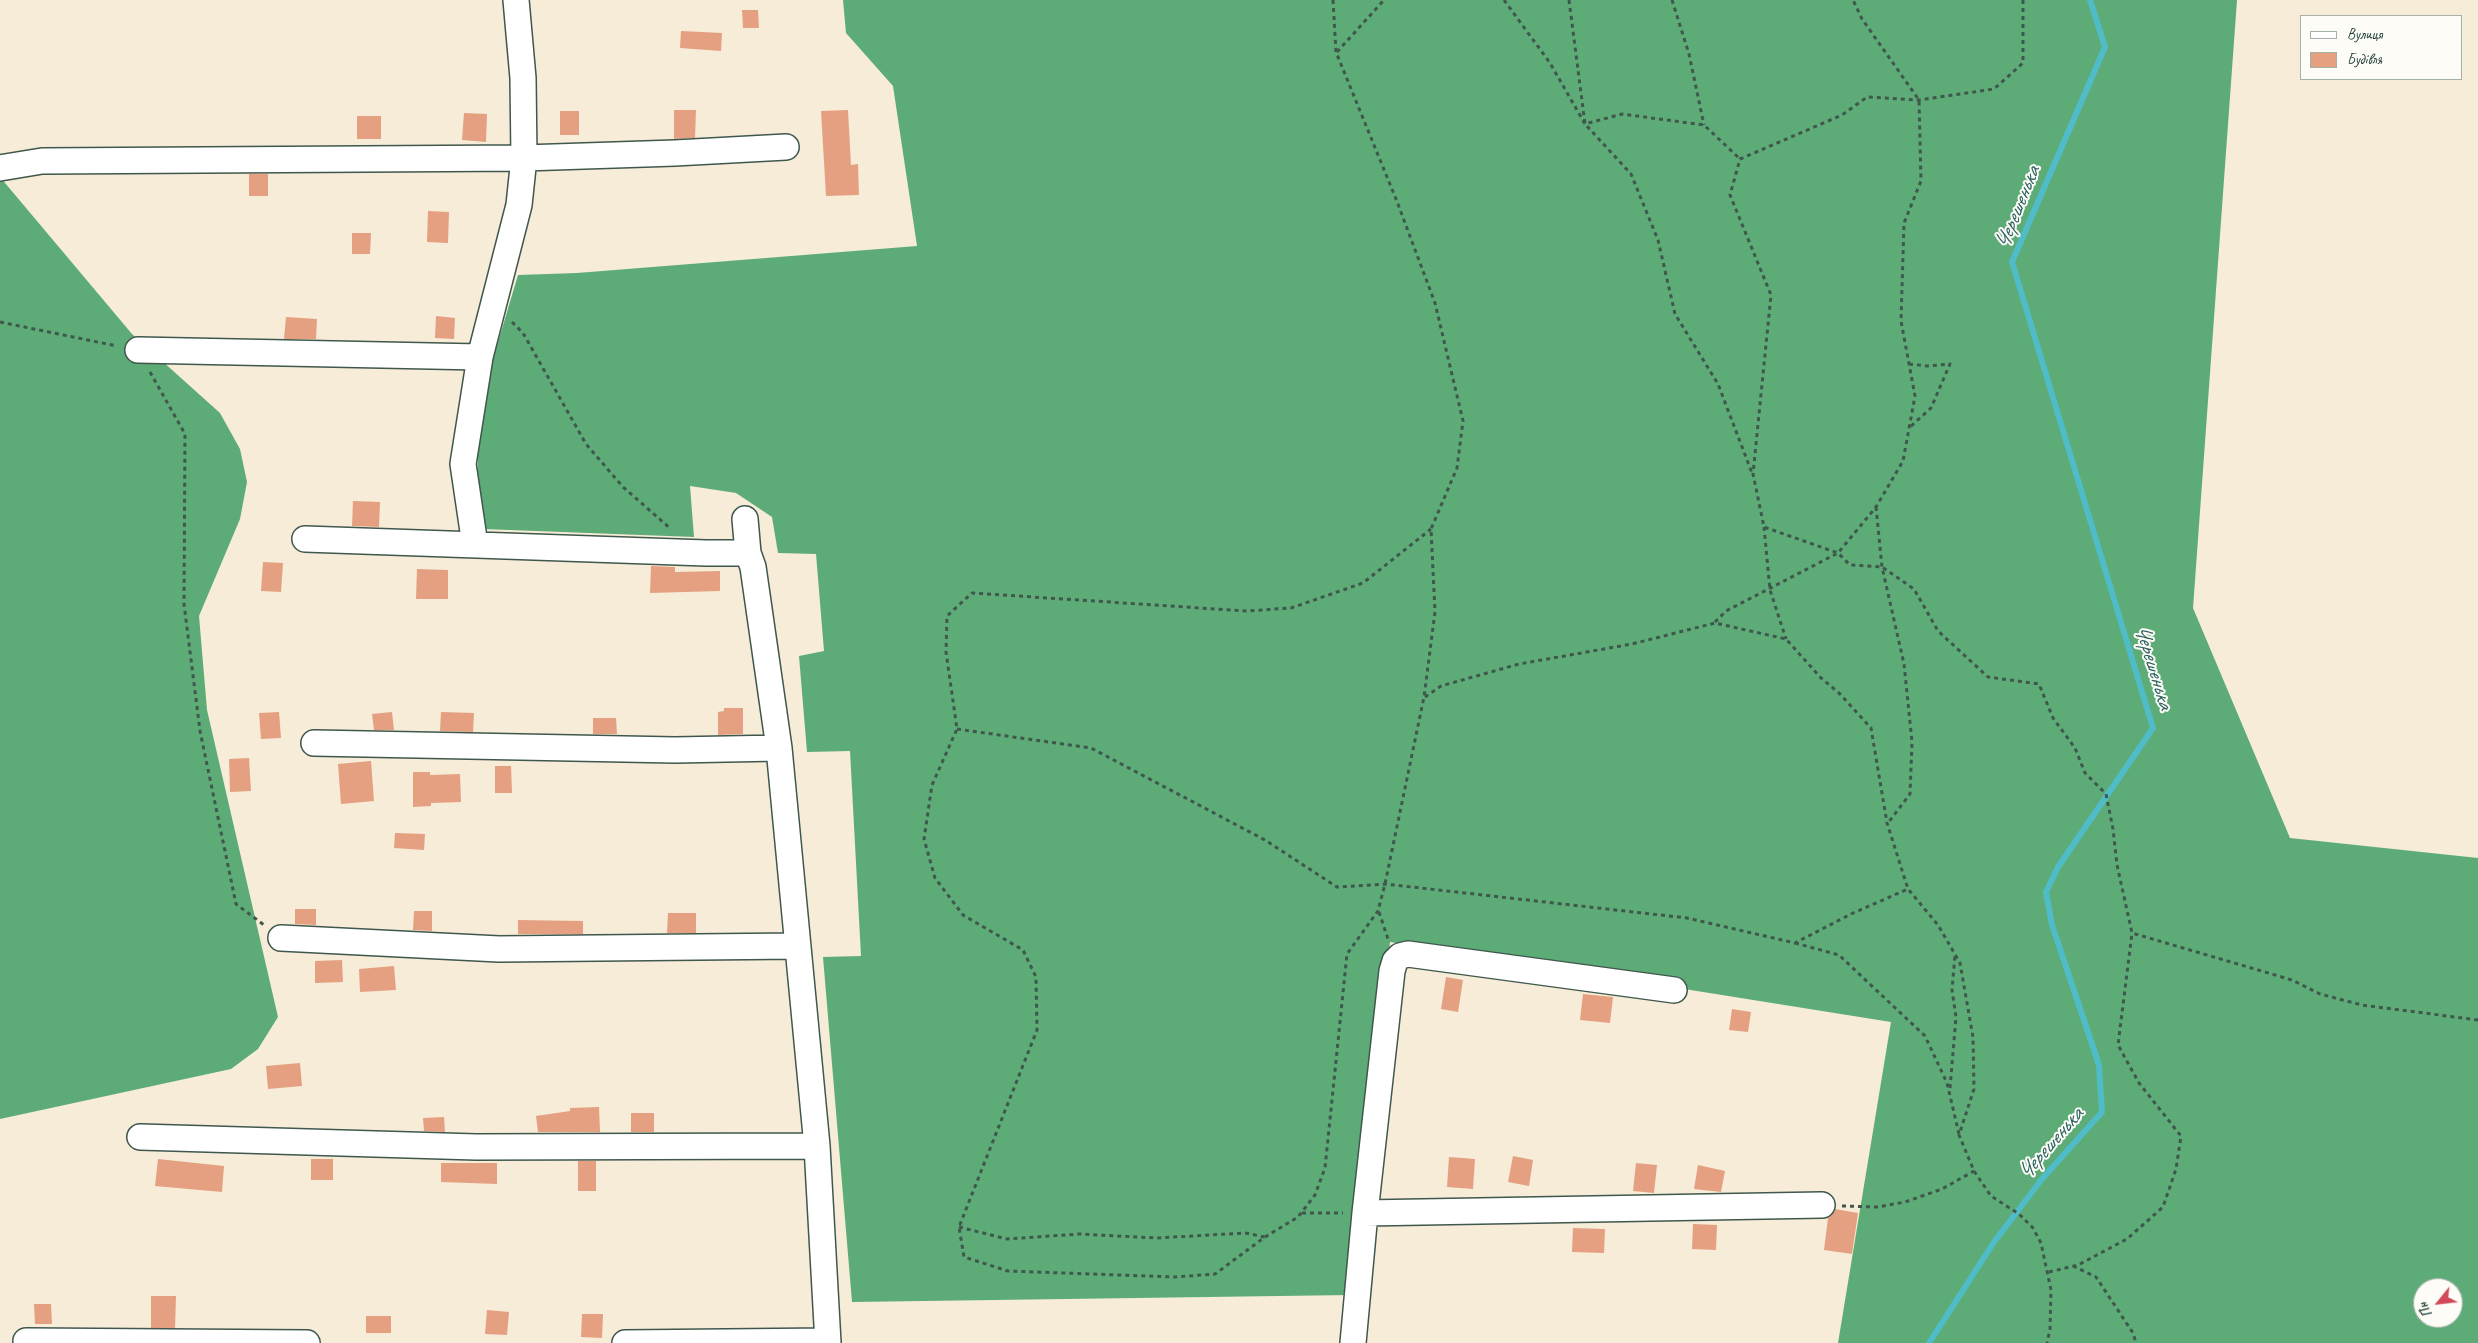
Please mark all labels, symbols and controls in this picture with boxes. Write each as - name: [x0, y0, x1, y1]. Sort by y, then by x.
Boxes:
- legend: [2300, 15, 2463, 80]
- text: Вулиця: [2347, 25, 2383, 44]
- text: Будівля: [2347, 50, 2382, 69]
- water label: Черешенька: [1989, 163, 2047, 253]
- water label: Черешенька: [2128, 622, 2178, 712]
- water label: Черешенька: [2012, 1102, 2090, 1186]
- north arrow: [2413, 1278, 2463, 1328]
- text: Пн: [2414, 1299, 2436, 1321]

